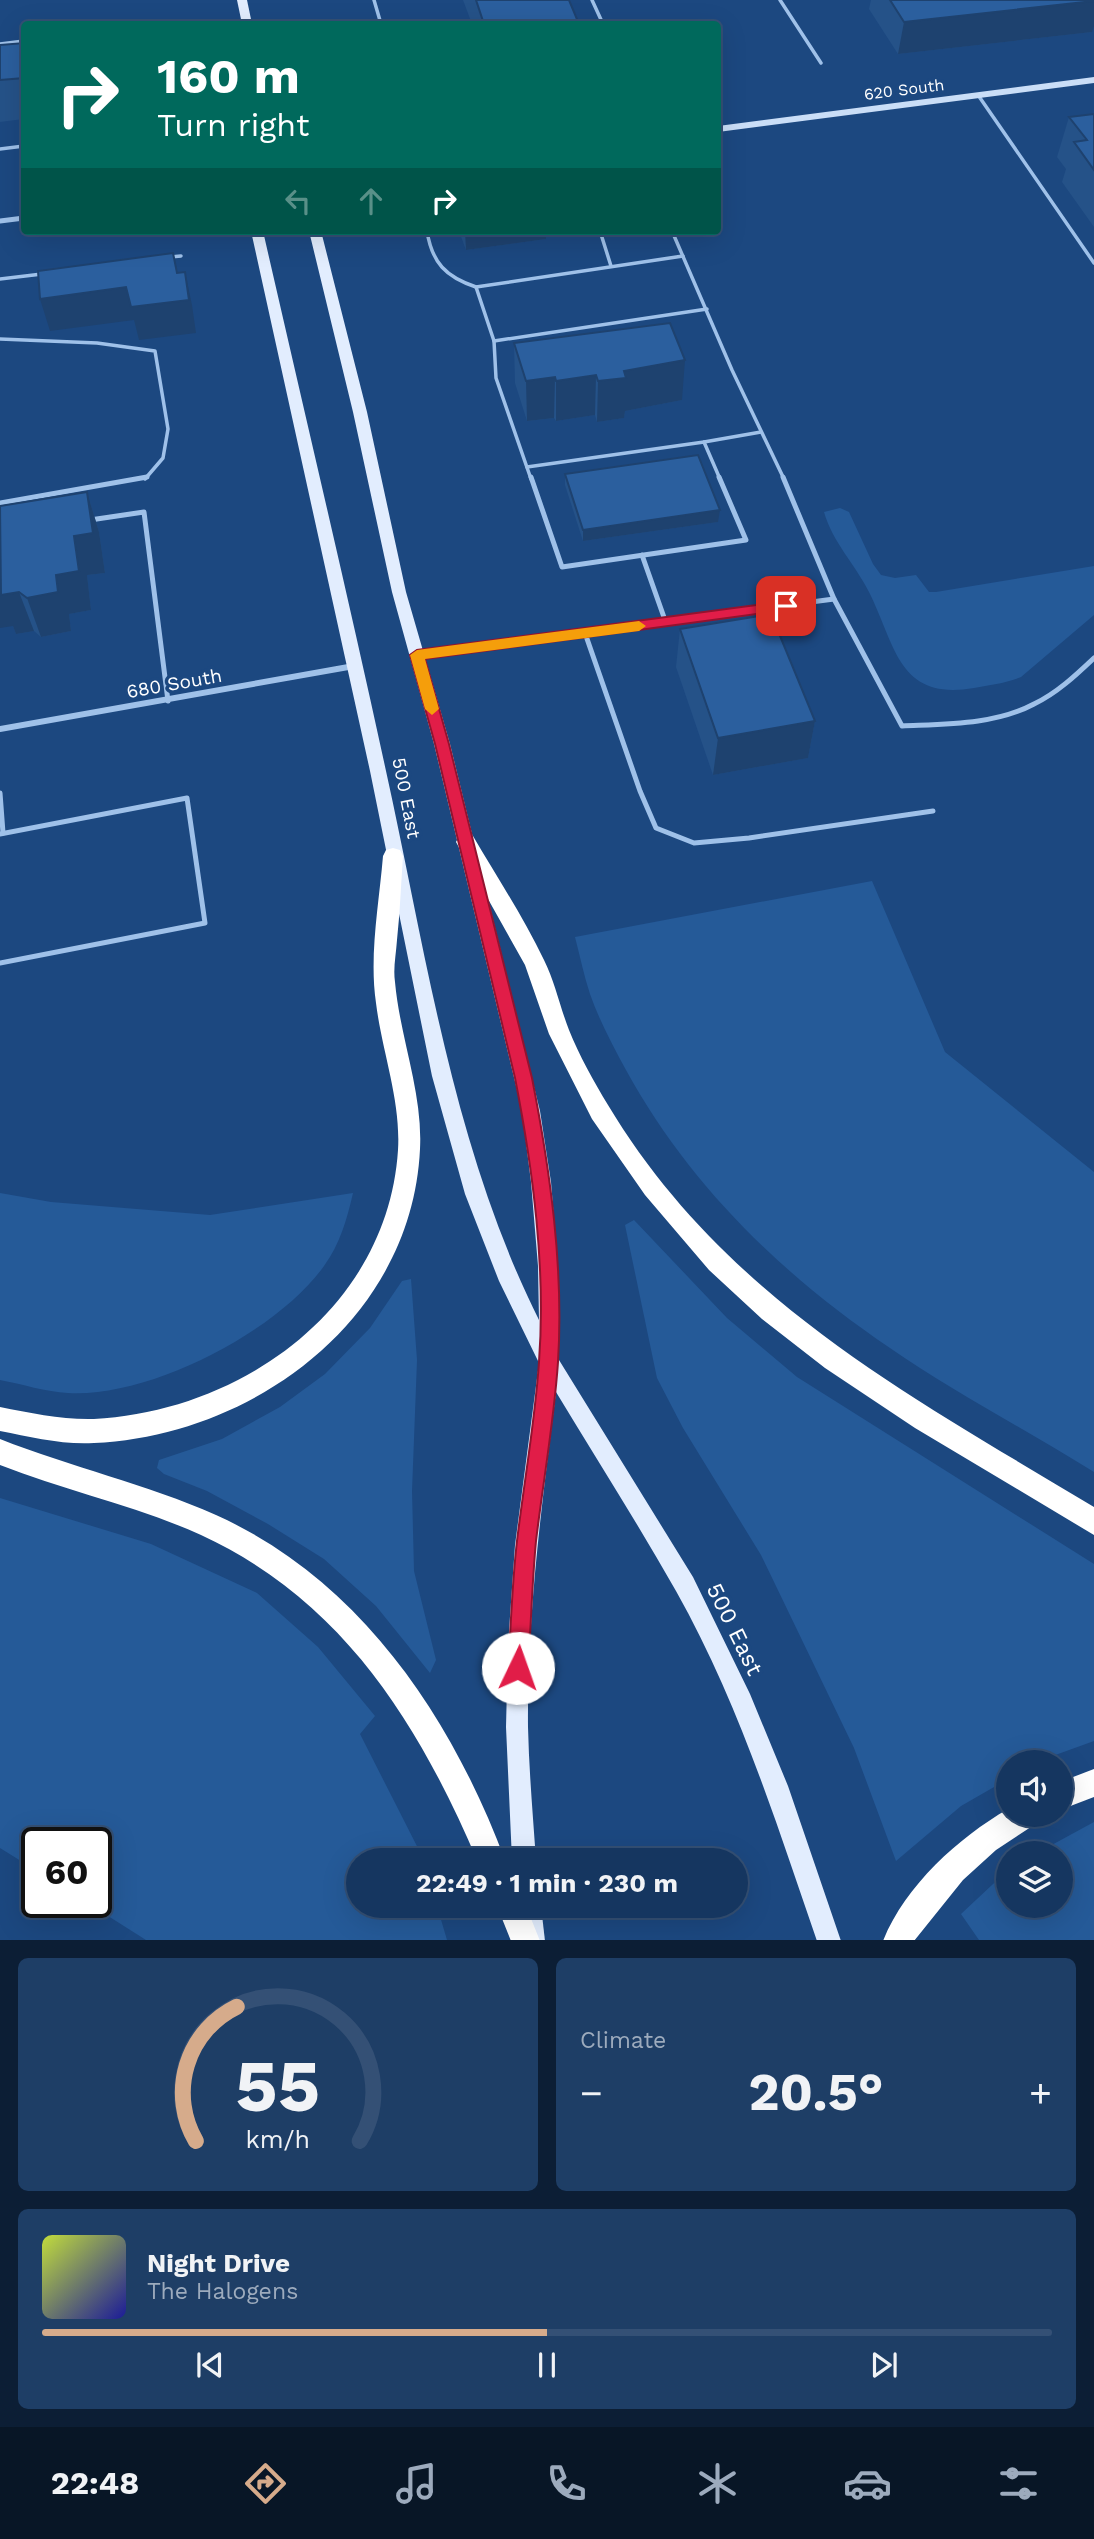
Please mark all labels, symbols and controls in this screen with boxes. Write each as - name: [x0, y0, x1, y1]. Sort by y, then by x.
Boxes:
- text: 160 m: [157, 47, 300, 105]
- icon: right: [42, 49, 133, 140]
- street label: 620 South: [863, 75, 945, 104]
- text: Turn right: [157, 106, 309, 144]
- icon: left: [279, 182, 317, 220]
- icon: ahead: [352, 182, 390, 220]
- icon: right: [425, 182, 463, 220]
- pin: [756, 576, 816, 636]
- icon: arrive: [767, 587, 805, 625]
- street label: 680 South: [125, 664, 224, 703]
- street label: 500 East: [387, 756, 426, 841]
- street label: 500 East: [701, 1579, 769, 1680]
- position arrow: [481, 1631, 555, 1705]
- map controls: [996, 1750, 1073, 1918]
- button: sound: [996, 1750, 1073, 1827]
- speed limit sign: 60: [21, 1827, 112, 1918]
- button: layers: [996, 1841, 1073, 1918]
- text: 22:49 · 1 min · 230 m: [416, 1868, 678, 1898]
- text: Climate: [580, 2027, 666, 2054]
- text: 55: [236, 2043, 320, 2129]
- text: 20.5°: [748, 2062, 884, 2123]
- text: −: [580, 2071, 603, 2115]
- text: +: [1029, 2071, 1052, 2115]
- text: km/h: [246, 2124, 310, 2153]
- text: Night Drive: [147, 2248, 290, 2278]
- text: The Halogens: [147, 2278, 298, 2305]
- icon: previous: [191, 2346, 229, 2384]
- icon: pause: [528, 2346, 566, 2384]
- icon: next: [865, 2346, 903, 2384]
- icon: directions: [241, 2459, 290, 2508]
- icon: music: [392, 2459, 441, 2508]
- icon: phone: [542, 2459, 591, 2508]
- icon: climate: [693, 2459, 742, 2508]
- icon: car: [843, 2459, 892, 2508]
- icon: filters: [994, 2459, 1043, 2508]
- text: 22:48: [51, 2464, 139, 2502]

